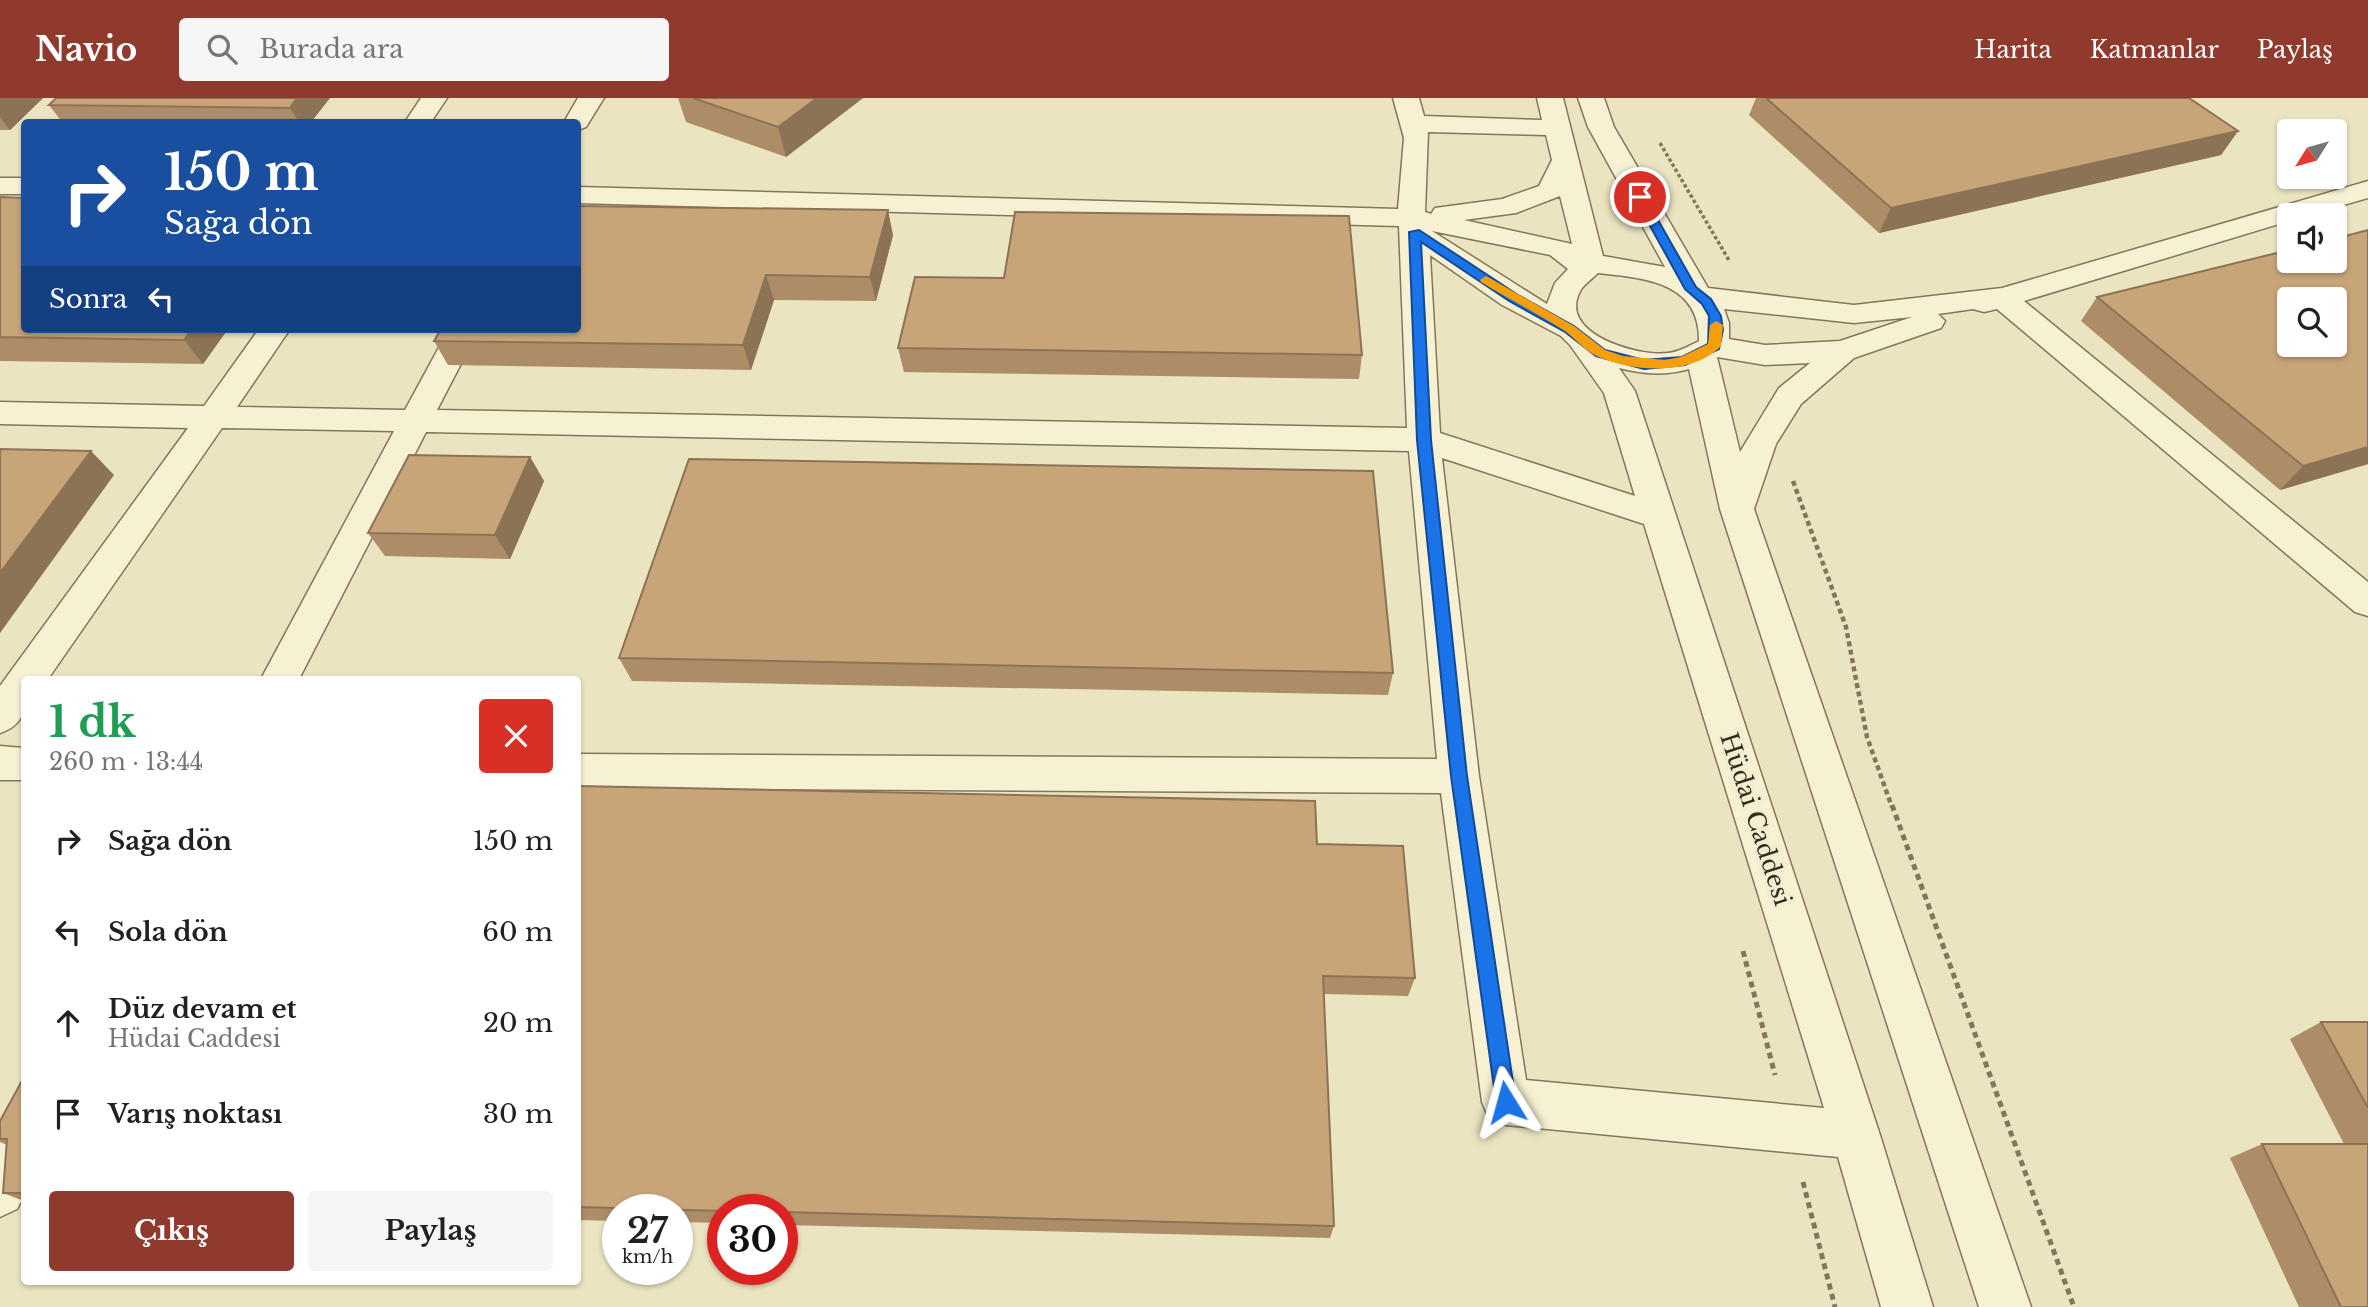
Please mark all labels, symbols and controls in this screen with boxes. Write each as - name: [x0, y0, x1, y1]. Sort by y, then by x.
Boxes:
- search box: [179, 18, 669, 81]
- text: Navio: [35, 29, 137, 70]
- icon: search: [203, 30, 241, 68]
- text: Burada ara: [259, 33, 404, 65]
- text: Harita: [1974, 35, 2052, 64]
- text: Katmanlar: [2090, 35, 2219, 64]
- text: Paylaş: [2257, 35, 2333, 64]
- north arrow: [2277, 119, 2347, 189]
- map controls: [2277, 119, 2347, 357]
- text: 150 m: [164, 142, 319, 203]
- icon: right: [49, 147, 140, 238]
- pin: [1610, 167, 1670, 227]
- icon: arrive: [1621, 178, 1659, 216]
- text: Sağa dön: [164, 203, 313, 243]
- button: sound: [2277, 203, 2347, 273]
- icon: left: [142, 280, 180, 318]
- text: Sonra: [49, 283, 128, 315]
- button: search: [2277, 287, 2347, 357]
- text: 1 dk: [49, 696, 136, 748]
- button: close: [479, 699, 553, 773]
- street label: Hüdai Caddesi: [1714, 729, 1798, 909]
- text: 260 m · 13:44: [49, 748, 203, 776]
- icon: right: [49, 822, 87, 860]
- text: Sağa dön: [108, 825, 232, 857]
- text: 150 m: [473, 825, 553, 857]
- icon: left: [49, 913, 87, 951]
- text: Sola dön: [108, 916, 228, 948]
- text: 60 m: [482, 916, 553, 948]
- text: Düz devam et: [108, 993, 297, 1025]
- icon: ahead: [49, 1004, 87, 1042]
- text: 20 m: [483, 1007, 553, 1039]
- text: Hüdai Caddesi: [108, 1025, 281, 1053]
- position arrow: [1469, 1065, 1543, 1139]
- icon: arrive: [49, 1095, 87, 1133]
- text: Varış noktası: [108, 1098, 283, 1130]
- text: 30 m: [483, 1098, 553, 1130]
- button: Çıkış: [49, 1191, 294, 1271]
- button: Paylaş: [308, 1191, 553, 1271]
- speed limit sign: 30: [707, 1194, 798, 1285]
- text: 27: [627, 1209, 668, 1252]
- text: km/h: [622, 1246, 673, 1268]

